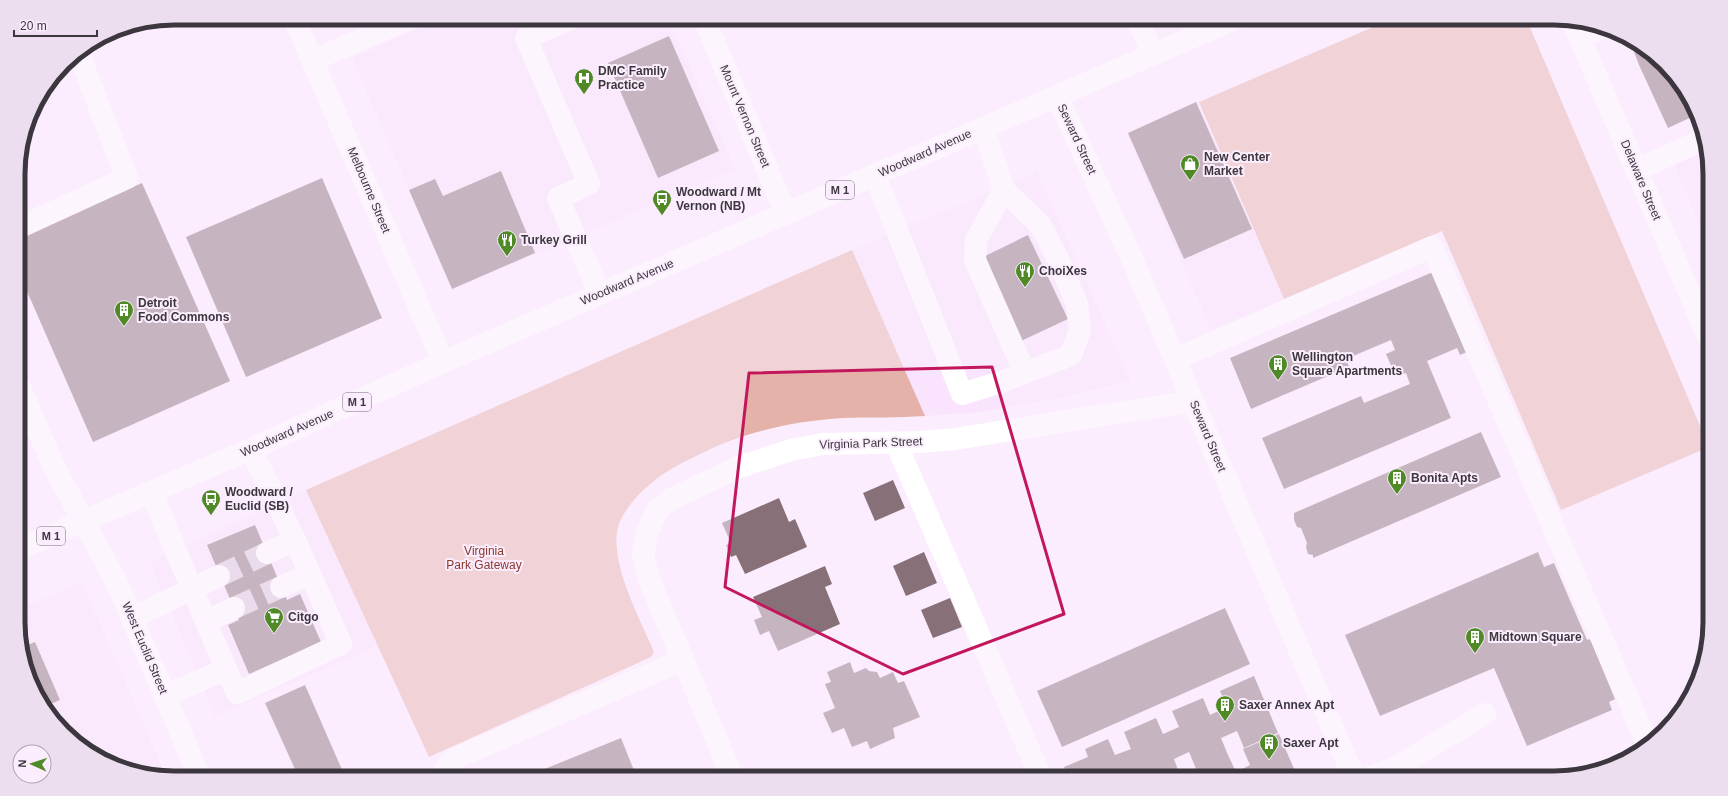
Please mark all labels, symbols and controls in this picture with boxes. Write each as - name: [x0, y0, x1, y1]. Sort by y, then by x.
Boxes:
- scale bar: [14, 12, 97, 38]
- text: 20 m: [20, 19, 47, 33]
- street label: Mount Vernon Street: [717, 63, 773, 170]
- place label: DMC Family Practice: [598, 64, 667, 92]
- hospital icon: DMC Family Practice: [573, 67, 595, 95]
- street label: Seward Street: [1055, 102, 1100, 177]
- street label: Woodward Avenue: [876, 126, 974, 180]
- street label: Delaware Street: [1618, 138, 1665, 223]
- street label: Melbourne Street: [345, 145, 394, 236]
- place label: New Center Market: [1204, 150, 1270, 178]
- shop icon: New Center Market: [1179, 153, 1201, 181]
- road number: M 1: [826, 181, 854, 199]
- place label: Woodward / Mt Vernon (NB): [676, 185, 761, 213]
- bus stop icon: Woodward / Mt Vernon (NB): [651, 188, 673, 216]
- restaurant icon: Turkey Grill: [496, 229, 518, 257]
- place label: Turkey Grill: [521, 233, 587, 247]
- street label: Woodward Avenue: [578, 256, 676, 308]
- restaurant icon: ChoiXes: [1014, 260, 1036, 288]
- place label: ChoiXes: [1039, 264, 1087, 278]
- place label: Detroit Food Commons: [138, 296, 230, 324]
- building icon: Detroit Food Commons: [113, 299, 135, 327]
- place label: Wellington Square Apartments: [1292, 350, 1403, 378]
- building icon: Wellington Square Apartments: [1267, 353, 1289, 381]
- road number: M 1: [343, 393, 371, 411]
- street label: Seward Street: [1187, 398, 1230, 474]
- street label: Woodward Avenue: [238, 406, 336, 460]
- street label: Virginia Park Street: [819, 434, 923, 452]
- building icon: Bonita Apts: [1386, 467, 1408, 495]
- place label: Bonita Apts: [1411, 471, 1478, 485]
- place label: Woodward / Euclid (SB): [225, 485, 293, 513]
- bus stop icon: Woodward / Euclid (SB): [200, 488, 222, 516]
- road number: M 1: [37, 527, 65, 545]
- park label: Virginia Park Gateway: [446, 544, 522, 572]
- street label: West Euclid Street: [119, 600, 171, 697]
- supermarket icon: Citgo: [263, 606, 285, 634]
- place label: Citgo: [288, 610, 319, 624]
- building icon: Midtown Square: [1464, 626, 1486, 654]
- place label: Midtown Square: [1489, 630, 1582, 644]
- building icon: Saxer Annex Apt: [1214, 694, 1236, 722]
- place label: Saxer Annex Apt: [1239, 698, 1334, 712]
- building icon: Saxer Apt: [1258, 732, 1280, 760]
- place label: Saxer Apt: [1283, 736, 1339, 750]
- north arrow: [12, 744, 52, 784]
- text: N: [16, 759, 28, 768]

